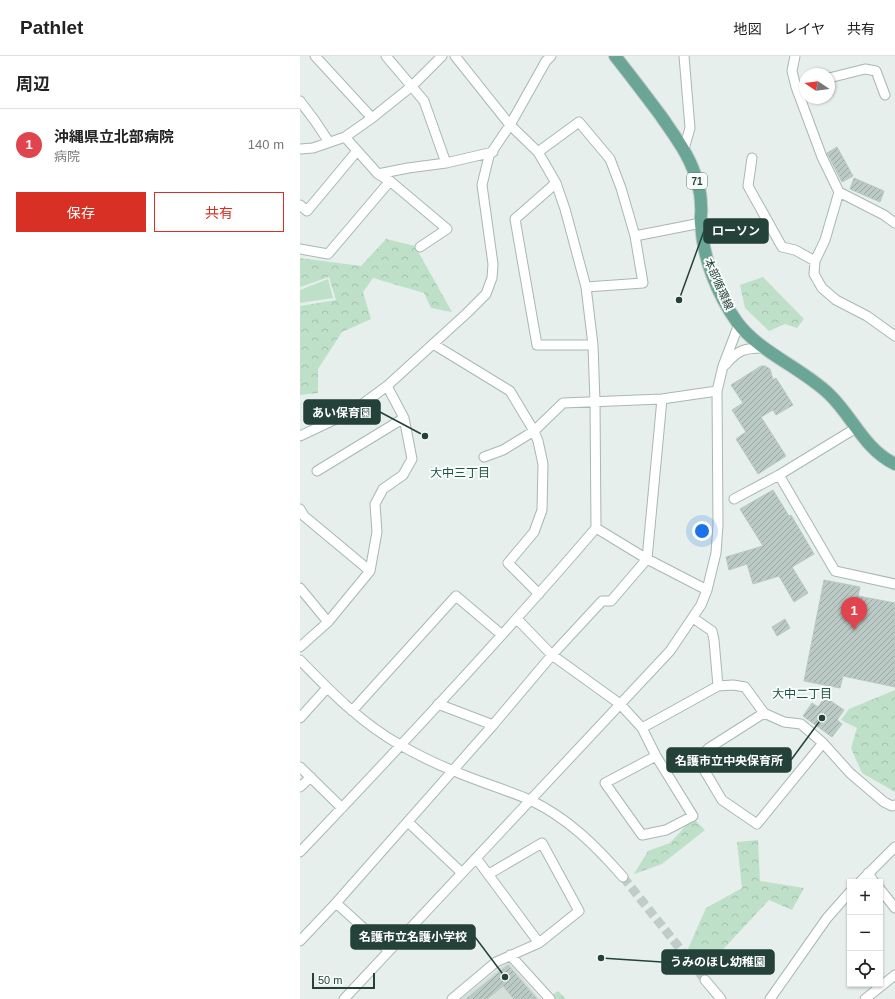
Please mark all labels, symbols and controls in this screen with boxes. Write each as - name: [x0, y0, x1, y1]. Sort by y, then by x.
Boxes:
- text: Pathlet: [20, 17, 83, 38]
- text: 地図: [733, 21, 761, 37]
- text: レイヤ: [783, 21, 825, 37]
- text: 共有: [847, 21, 875, 37]
- north arrow: [799, 68, 835, 104]
- text: 周辺: [16, 75, 50, 94]
- text: 沖縄県立北部病院: [54, 128, 174, 145]
- text: 1: [25, 137, 33, 152]
- text: 140 m: [248, 137, 284, 152]
- text: 病院: [54, 149, 80, 164]
- road number: 71: [687, 173, 707, 189]
- button: 保存: [16, 192, 146, 232]
- button: 共有: [154, 192, 284, 232]
- callout: ローソン: [704, 219, 768, 243]
- text: ローソン: [712, 224, 760, 238]
- street label: 本部循環線: [702, 256, 736, 312]
- callout: あい保育園: [304, 400, 380, 424]
- text: あい保育園: [312, 406, 372, 420]
- district label: 大中三丁目: [430, 466, 490, 480]
- your location: [692, 521, 712, 541]
- pin: 1: [841, 597, 867, 630]
- district label: 大中二丁目: [772, 687, 832, 701]
- callout: 名護市立中央保育所: [667, 748, 791, 772]
- text: 名護市立中央保育所: [675, 754, 783, 768]
- map controls: [847, 879, 883, 987]
- button: +: [847, 879, 883, 915]
- button: −: [847, 915, 883, 951]
- callout: 名護市立名護小学校: [351, 925, 475, 949]
- text: 名護市立名護小学校: [359, 930, 467, 944]
- callout: うみのほし幼稚園: [662, 950, 774, 974]
- button: locate: [847, 951, 883, 987]
- text: うみのほし幼稚園: [670, 955, 766, 969]
- scale bar: [312, 971, 375, 990]
- text: 50 m: [318, 974, 342, 986]

